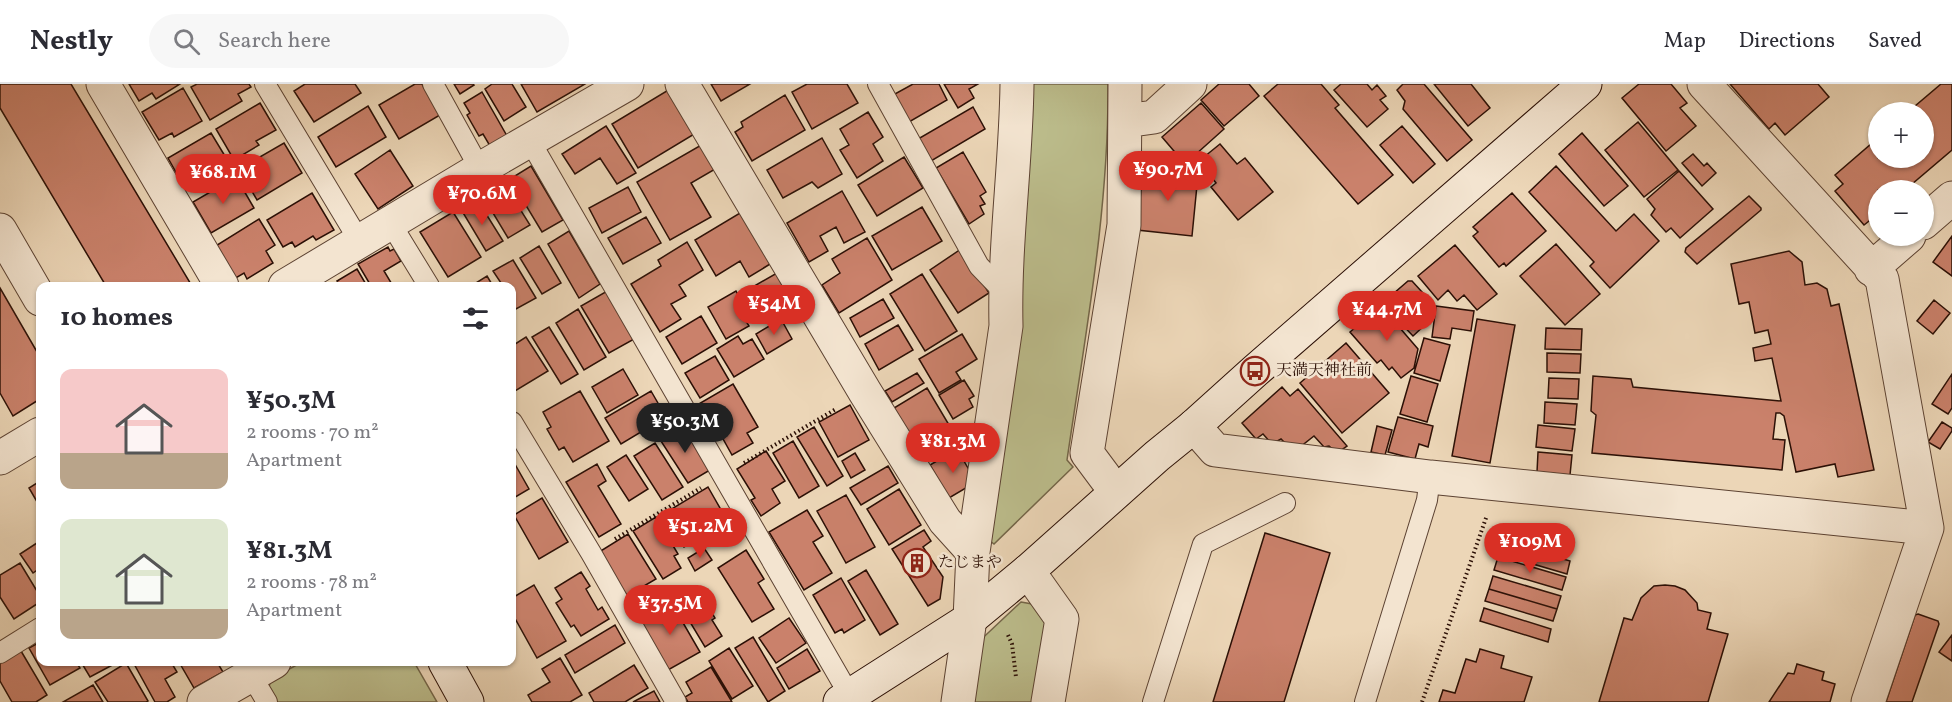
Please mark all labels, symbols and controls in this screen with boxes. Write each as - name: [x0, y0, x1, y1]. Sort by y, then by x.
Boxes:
- search box: [149, 14, 569, 68]
- text: Nestly: [30, 22, 113, 61]
- icon: search: [170, 25, 203, 58]
- text: Search here: [218, 26, 331, 57]
- text: Map: [1664, 27, 1706, 56]
- text: Directions: [1739, 27, 1835, 56]
- text: Saved: [1868, 27, 1922, 56]
- map controls: [1868, 102, 1934, 246]
- button: +: [1868, 102, 1934, 168]
- pin: ¥90.7M: [1119, 151, 1217, 202]
- pin: ¥68.1M: [174, 154, 272, 205]
- text: ¥90.7M: [1133, 156, 1203, 184]
- text: ¥68.1M: [189, 159, 257, 187]
- pin: ¥70.6M: [433, 175, 531, 226]
- text: ¥70.6M: [447, 180, 517, 208]
- button: −: [1868, 180, 1934, 246]
- pin: ¥54M: [738, 285, 810, 336]
- text: ¥54M: [747, 290, 801, 318]
- pin: ¥44.7M: [1338, 291, 1436, 342]
- text: ¥44.7M: [1352, 296, 1422, 324]
- text: 10 homes: [60, 300, 173, 336]
- icon: filters: [459, 302, 492, 335]
- bus stop icon: 天満天神社前: [1239, 355, 1271, 387]
- place label: 天満天神社前: [1276, 360, 1372, 382]
- text: ¥50.3M: [246, 383, 336, 419]
- icon: home: [108, 393, 180, 465]
- pin: ¥50.3M: [636, 403, 734, 454]
- text: ¥50.3M: [650, 408, 720, 436]
- text: 2 rooms · 70 m²: [246, 419, 379, 447]
- pin: ¥81.3M: [904, 423, 1002, 474]
- text: ¥81.3M: [920, 428, 986, 456]
- text: Apartment: [246, 447, 342, 475]
- pin: ¥51.2M: [651, 508, 749, 559]
- text: ¥51.2M: [667, 513, 733, 541]
- pin: ¥109M: [1488, 523, 1572, 574]
- text: ¥109M: [1498, 528, 1562, 556]
- text: ¥81.3M: [246, 533, 332, 569]
- icon: home: [108, 543, 180, 615]
- building icon: たじまや: [901, 547, 933, 579]
- place label: たじまや: [938, 552, 1002, 574]
- text: 2 rooms · 78 m²: [246, 569, 377, 597]
- pin: ¥37.5M: [621, 585, 719, 636]
- text: ¥37.5M: [638, 590, 702, 618]
- text: Apartment: [246, 597, 342, 625]

